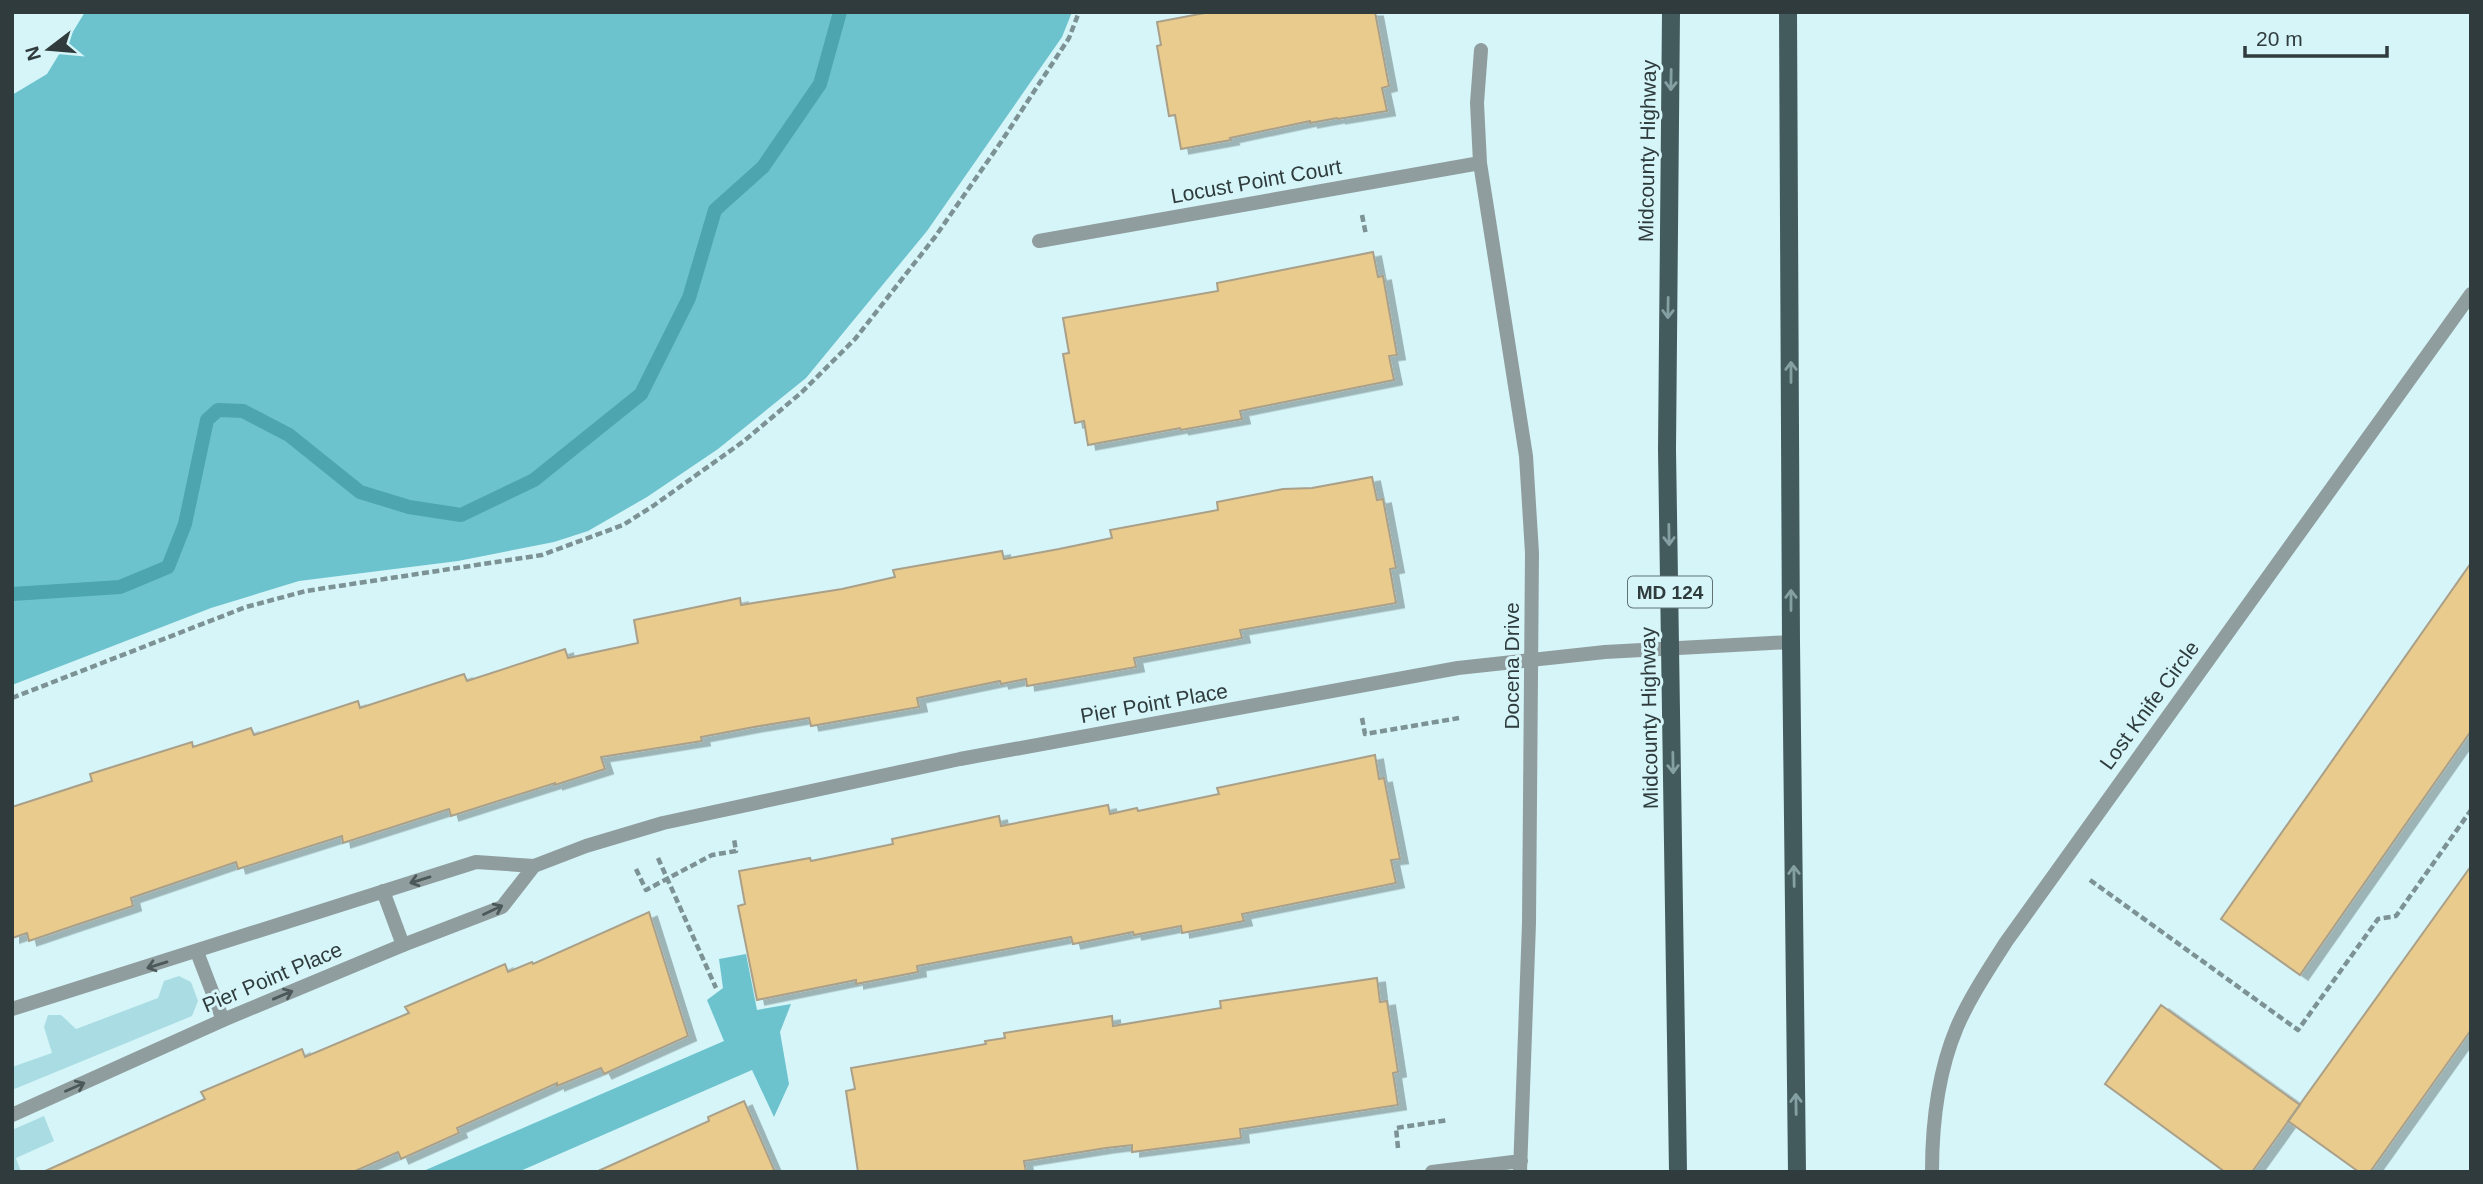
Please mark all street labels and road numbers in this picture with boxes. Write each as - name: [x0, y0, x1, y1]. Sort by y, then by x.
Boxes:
- street label: Midcounty Highway: [1634, 59, 1660, 242]
- street label: Locust Point Court: [1169, 155, 1343, 207]
- road number: MD 124: [1628, 576, 1712, 608]
- street label: Docena Drive: [1500, 602, 1523, 730]
- street label: Midcounty Highway: [1636, 626, 1662, 809]
- street label: Lost Knife Circle: [2095, 636, 2203, 774]
- street label: Pier Point Place: [1078, 679, 1230, 727]
- street label: Pier Point Place: [199, 937, 345, 1017]

